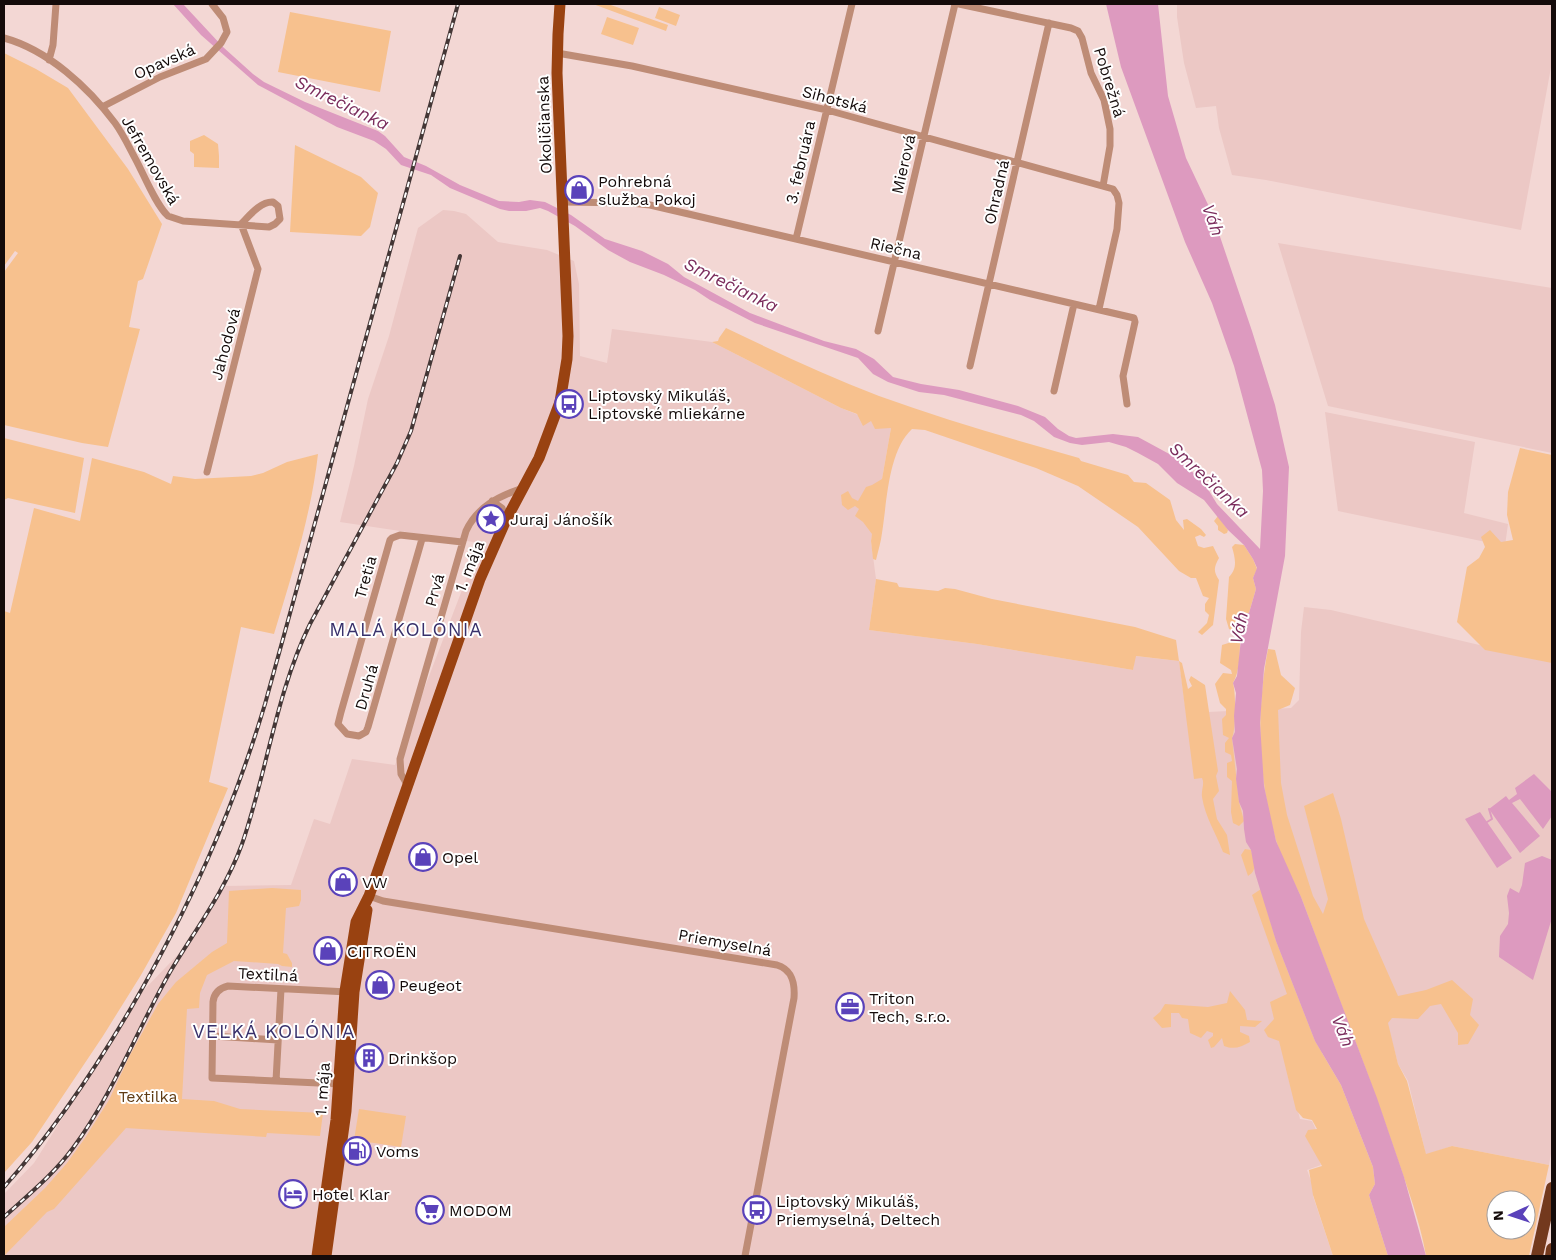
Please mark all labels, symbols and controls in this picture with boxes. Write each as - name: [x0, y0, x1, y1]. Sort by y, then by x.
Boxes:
- street label: Opavská: [131, 40, 198, 83]
- street label: Pobrežná: [1090, 45, 1129, 119]
- water label: Smrečianka: [292, 71, 393, 134]
- street label: Okoličianska: [533, 76, 556, 174]
- street label: Sihotská: [800, 82, 870, 117]
- street label: Jefremovská: [118, 113, 184, 208]
- street label: 3. februára: [782, 119, 819, 206]
- street label: Mierová: [887, 133, 920, 196]
- street label: Ohradná: [980, 158, 1013, 226]
- place label: Pohrebná služba Pokoj: [598, 172, 696, 209]
- shop icon: Pohrebná služba Pokoj: [564, 175, 594, 205]
- water label: Váh: [1198, 201, 1229, 239]
- street label: Riečna: [868, 233, 923, 264]
- water label: Smrečianka: [681, 253, 782, 316]
- street label: Jahodová: [207, 306, 244, 382]
- place label: Liptovský Mikuláš, Liptovské mliekárne: [588, 386, 745, 423]
- bus stop icon: Liptovský Mikuláš, Liptovské mliekárne: [554, 389, 584, 419]
- water label: Smrečianka: [1165, 437, 1254, 522]
- place icon: Juraj Jánošík: [476, 504, 506, 534]
- place label: Juraj Jánošík: [510, 510, 613, 529]
- street label: 1. mája: [451, 538, 488, 595]
- street label: Tretia: [350, 553, 381, 601]
- street label: Prvá: [421, 571, 448, 609]
- water label: Váh: [1225, 610, 1252, 646]
- district label: MALÁ KOLÓNIA: [329, 618, 483, 641]
- street label: Druhá: [351, 662, 382, 712]
- shop icon: Opel: [408, 842, 438, 872]
- place label: Opel: [442, 848, 478, 867]
- shop icon: VW: [328, 867, 358, 897]
- place label: VW: [362, 873, 388, 892]
- street label: Priemyselná: [677, 925, 773, 960]
- shop icon: CITROËN: [313, 936, 343, 966]
- place label: CITROËN: [347, 942, 417, 961]
- street label: Textilná: [237, 963, 299, 986]
- shop icon: Peugeot: [365, 970, 395, 1000]
- place label: Peugeot: [399, 976, 462, 995]
- place label: Triton Tech, s.r.o.: [869, 989, 950, 1026]
- office icon: Triton Tech, s.r.o.: [835, 992, 865, 1022]
- water label: Váh: [1328, 1012, 1359, 1050]
- district label: VEĽKÁ KOLÓNIA: [193, 1020, 355, 1043]
- building icon: Drinkšop: [354, 1043, 384, 1073]
- place label: Drinkšop: [388, 1049, 457, 1068]
- street label: 1. mája: [311, 1062, 334, 1116]
- park label: Textilka: [118, 1087, 178, 1106]
- fuel station icon: Voms: [342, 1136, 372, 1166]
- place label: Voms: [376, 1142, 419, 1161]
- hotel icon: Hotel Klar: [278, 1179, 308, 1209]
- place label: Hotel Klar: [312, 1185, 390, 1204]
- north arrow: [1486, 1190, 1536, 1240]
- place label: Liptovský Mikuláš, Priemyselná, Deltech: [776, 1192, 940, 1229]
- supermarket icon: MODOM: [415, 1195, 445, 1225]
- bus stop icon: Liptovský Mikuláš, Priemyselná, Deltech: [742, 1195, 772, 1225]
- place label: MODOM: [449, 1201, 512, 1220]
- text: N: [1490, 1210, 1506, 1221]

